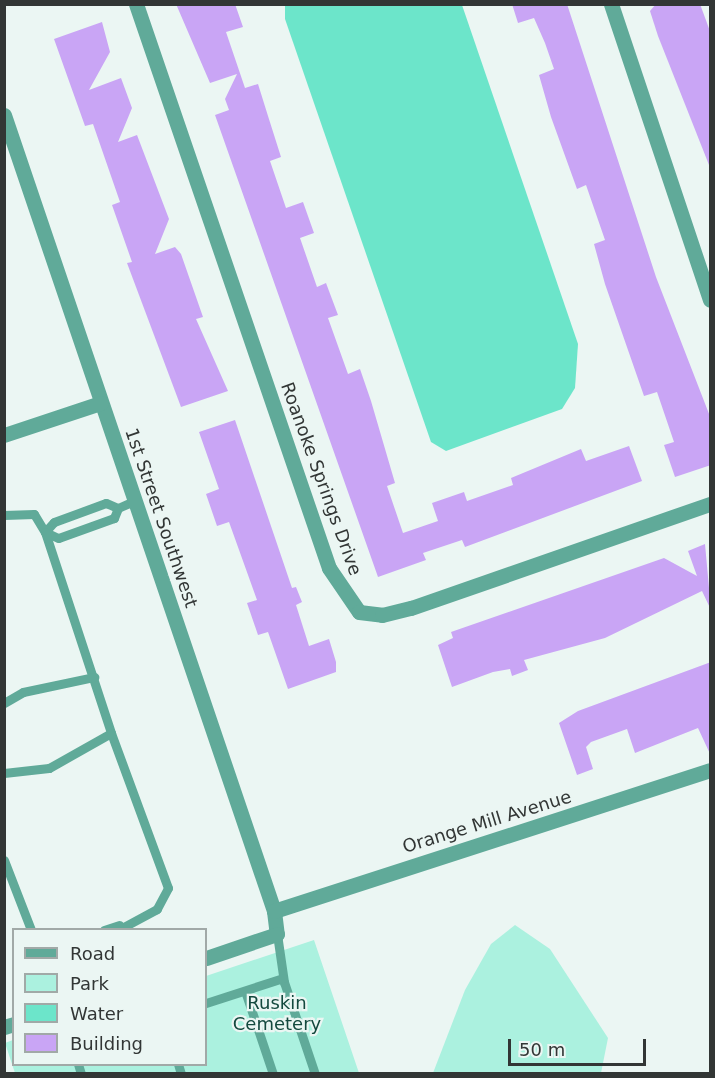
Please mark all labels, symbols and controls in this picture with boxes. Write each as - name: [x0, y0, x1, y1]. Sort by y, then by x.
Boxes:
- street label: Roanoke Springs Drive: [276, 379, 366, 579]
- street label: 1st Street Southwest: [120, 425, 202, 611]
- street label: Orange Mill Avenue: [400, 786, 574, 858]
- legend: [12, 928, 207, 1066]
- text: Road: [70, 943, 115, 964]
- text: Park: [70, 973, 109, 994]
- park label: Ruskin Cemetery: [233, 993, 321, 1036]
- text: Water: [70, 1003, 123, 1024]
- scale bar: [511, 1027, 649, 1065]
- text: Building: [70, 1033, 143, 1054]
- text: 50 m: [519, 1039, 565, 1060]

